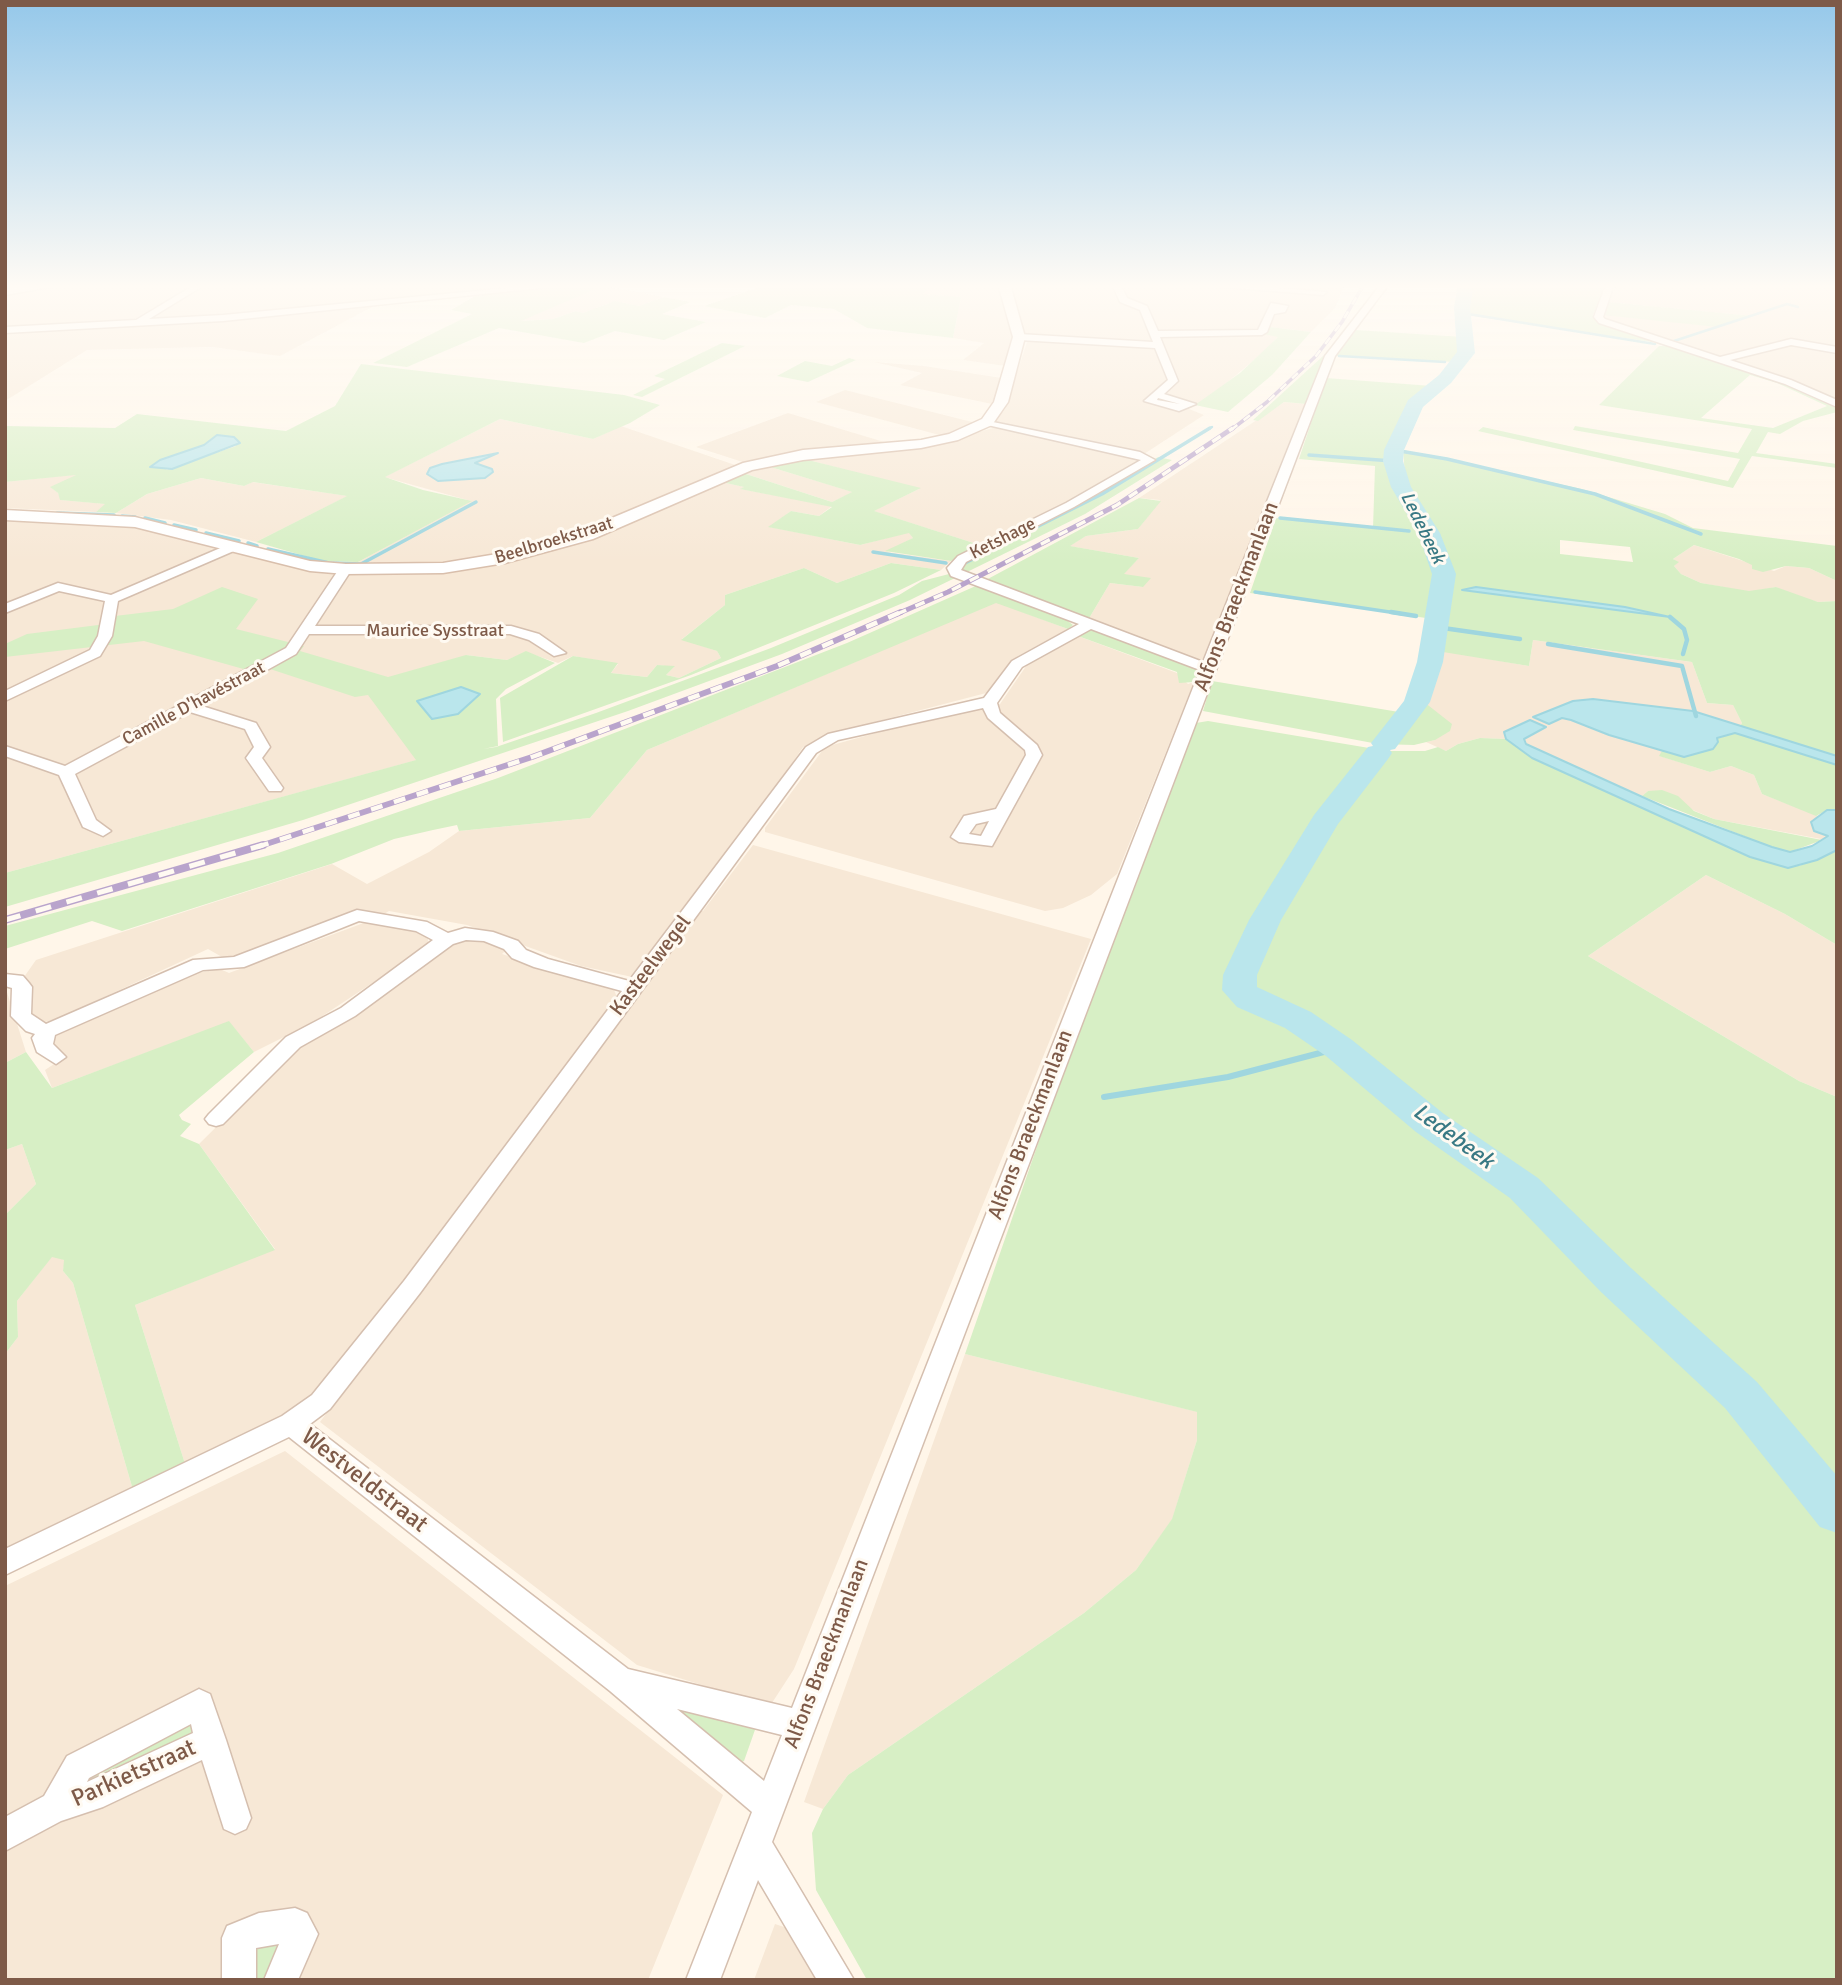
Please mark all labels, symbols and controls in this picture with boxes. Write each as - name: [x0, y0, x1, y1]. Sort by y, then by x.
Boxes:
- water label: Ledebeek: [1395, 488, 1449, 568]
- street label: Alfons Braeckmanlaan: [1189, 499, 1285, 695]
- street label: Beelbroekstraat: [492, 513, 616, 569]
- street label: Ketshage: [966, 513, 1040, 565]
- street label: Maurice Sysstraat: [366, 620, 504, 642]
- street label: Camille D'havéstraat: [119, 657, 269, 751]
- street label: Kasteelwegel: [605, 911, 697, 1021]
- street label: Alfons Braeckmanlaan: [983, 1027, 1079, 1223]
- water label: Ledebeek: [1407, 1098, 1499, 1176]
- street label: Westveldstraat: [295, 1423, 433, 1539]
- street label: Alfons Braeckmanlaan: [779, 1556, 875, 1752]
- street label: Parkietstraat: [67, 1734, 201, 1814]

